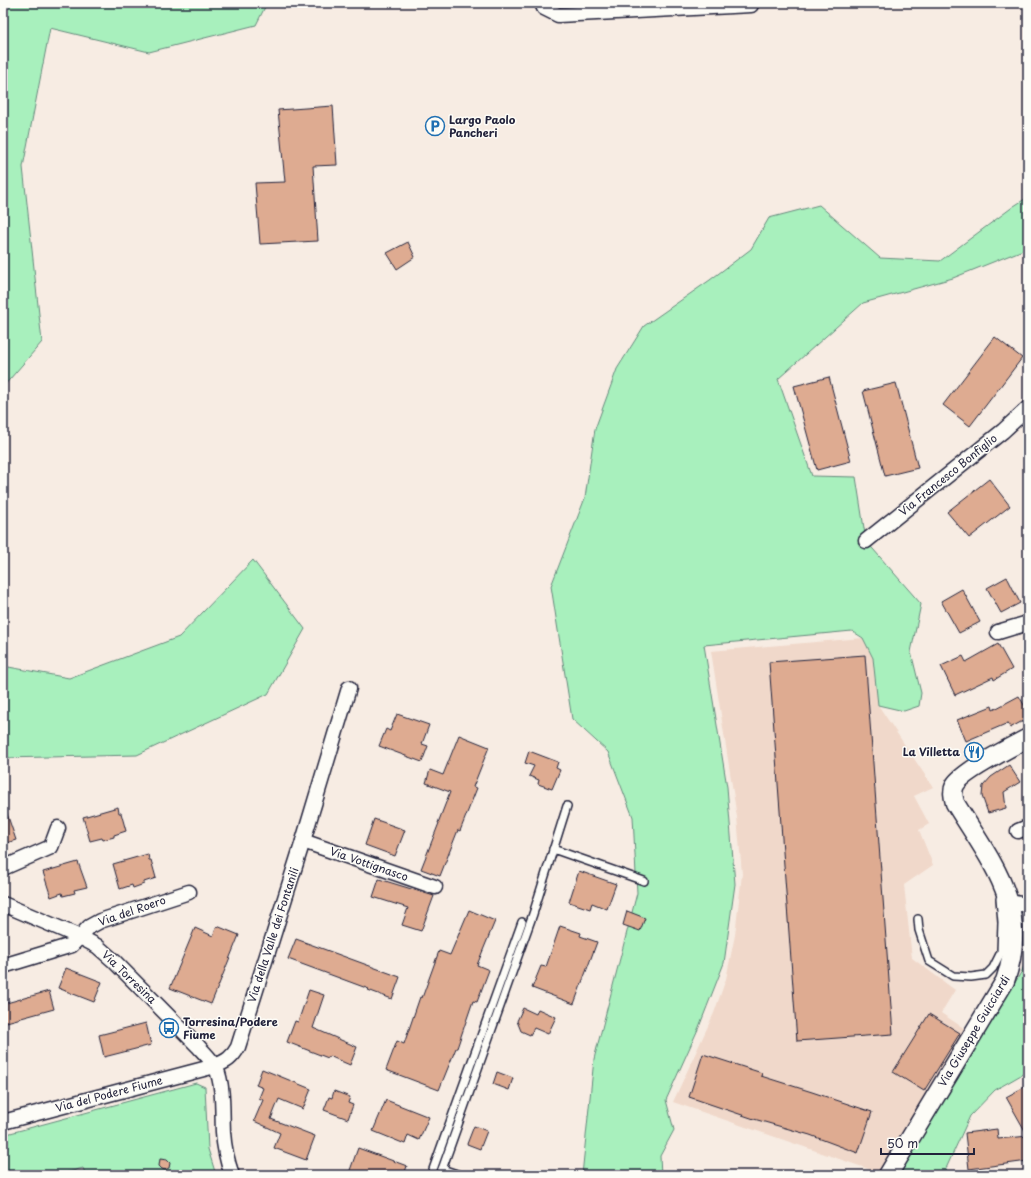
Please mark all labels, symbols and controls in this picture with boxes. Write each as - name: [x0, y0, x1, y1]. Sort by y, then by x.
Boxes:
- place label: Largo Paolo Pancheri: [449, 111, 516, 141]
- parking icon: Largo Paolo Pancheri: [424, 115, 446, 137]
- street label: Via Francesco Bonfiglio: [895, 430, 1001, 520]
- restaurant icon: La Villetta: [963, 741, 985, 763]
- place label: La Villetta: [903, 743, 960, 760]
- street label: Via Vottignasco: [328, 842, 411, 885]
- street label: Via della Valle dei Fontanili: [243, 865, 302, 1005]
- street label: Via del Roero: [96, 891, 168, 930]
- street label: Via Torresina: [98, 946, 161, 1007]
- street label: Via Giuseppe Guicciardi: [933, 972, 1014, 1090]
- place label: Torresina/Podere Fiume: [183, 1013, 278, 1043]
- bus stop icon: Torresina/Podere Fiume: [158, 1017, 180, 1039]
- street label: Via del Podere Fiume: [53, 1071, 164, 1116]
- scale bar: [881, 1130, 974, 1156]
- text: 50 m: [887, 1134, 918, 1152]

